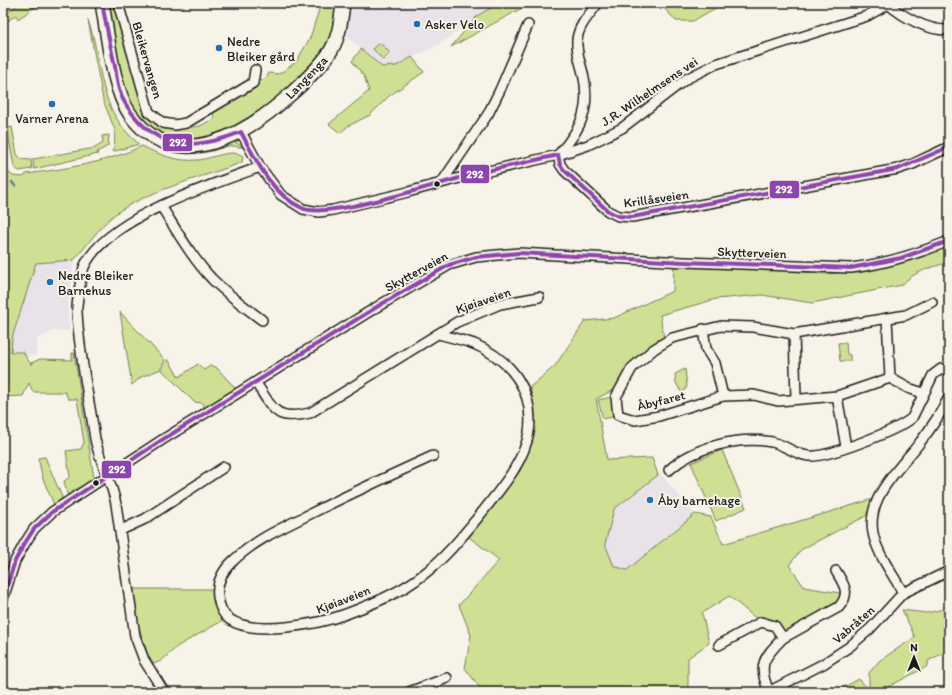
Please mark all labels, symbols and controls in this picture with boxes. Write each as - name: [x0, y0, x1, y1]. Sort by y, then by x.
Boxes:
- place label: Asker Velo: [425, 17, 485, 32]
- marker: Asker Velo: [412, 19, 422, 29]
- street label: Bleikervangen: [129, 20, 166, 101]
- place label: Nedre Bleiker gård: [227, 34, 295, 64]
- marker: Nedre Bleiker gård: [214, 43, 224, 53]
- street label: Langenga: [282, 52, 331, 102]
- street label: J.R. Wilhelmsens vei: [598, 54, 700, 129]
- marker: Varner Arena: [47, 99, 57, 109]
- place label: Varner Arena: [15, 111, 89, 126]
- line badge: 292: [162, 133, 193, 152]
- text: 292: [169, 136, 187, 149]
- line badge: 292: [460, 164, 490, 184]
- text: 292: [466, 168, 484, 181]
- unlabelled marker: [432, 179, 442, 189]
- line badge: 292: [769, 180, 800, 199]
- text: 292: [775, 183, 793, 196]
- street label: Krillåsveien: [623, 186, 690, 210]
- street label: Skytterveien: [717, 244, 787, 261]
- street label: Skytterveien: [382, 248, 450, 295]
- place label: Nedre Bleiker Barnehus: [58, 268, 134, 298]
- marker: Nedre Bleiker Barnehus: [45, 277, 55, 287]
- street label: Kjøiaveien: [454, 284, 513, 317]
- street label: Åbyfaret: [635, 387, 687, 414]
- line badge: 292: [101, 460, 132, 479]
- text: 292: [108, 463, 126, 476]
- unlabelled marker: [91, 478, 101, 488]
- place label: Åby barnehage: [658, 493, 741, 508]
- marker: Åby barnehage: [645, 495, 655, 505]
- street label: Kjøiaveien: [314, 582, 373, 617]
- street label: Vabråten: [829, 602, 878, 647]
- north arrow: [894, 637, 934, 677]
- text: N: [910, 641, 918, 654]

